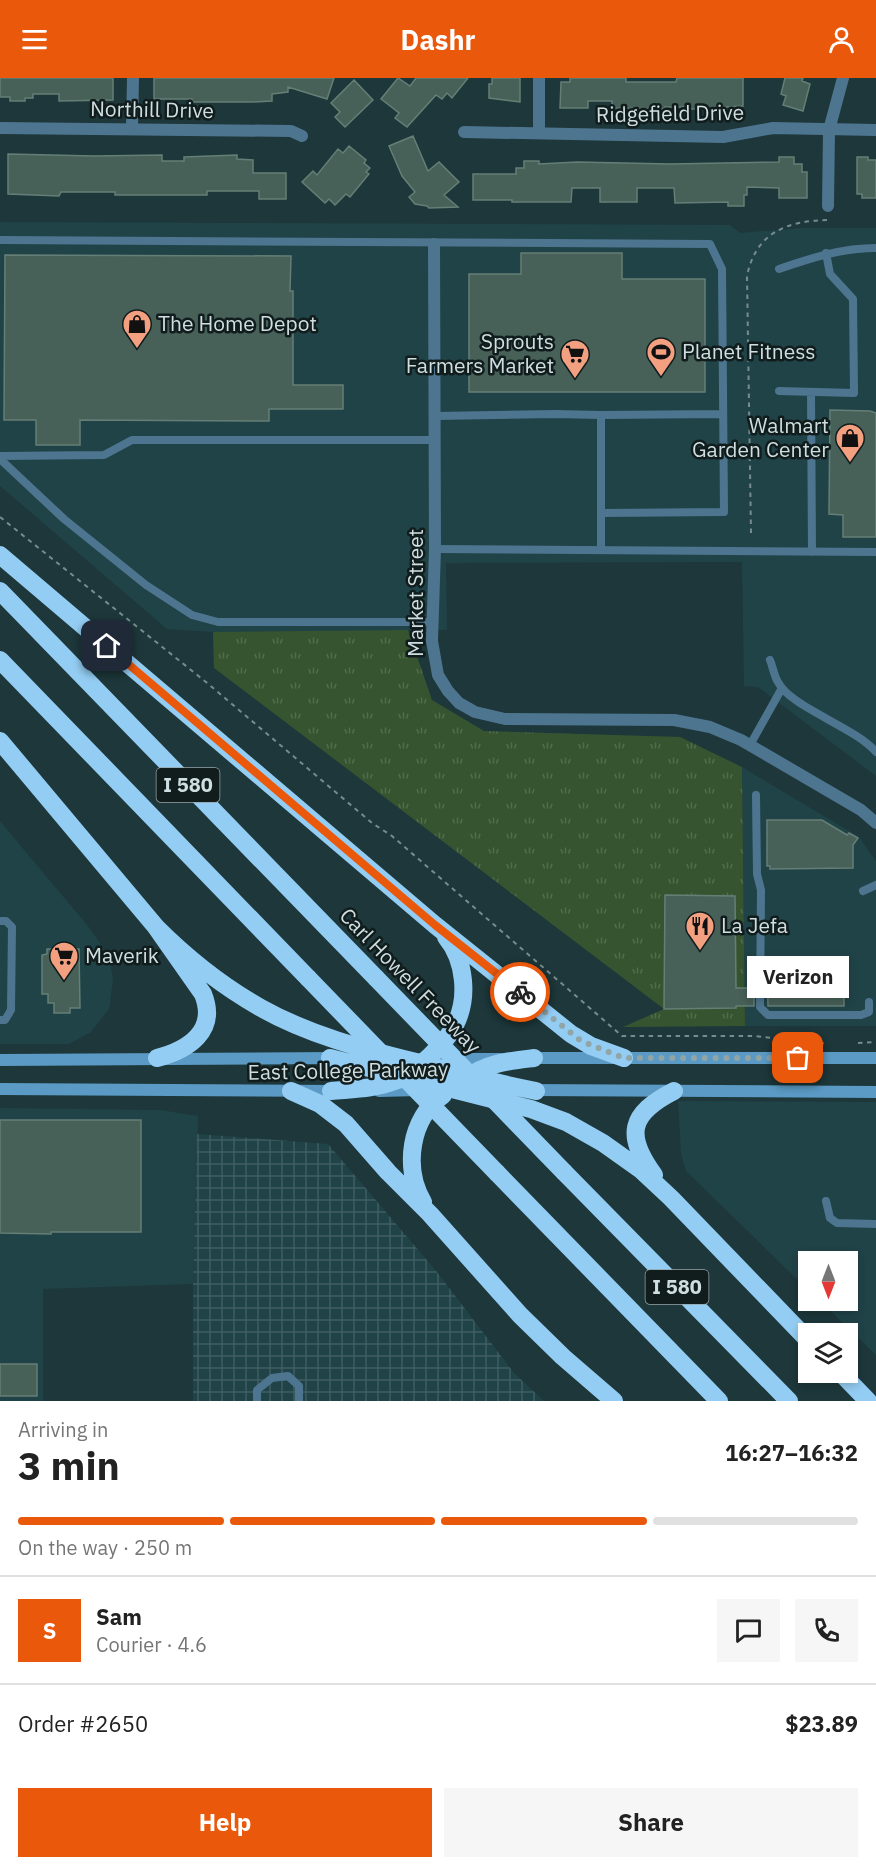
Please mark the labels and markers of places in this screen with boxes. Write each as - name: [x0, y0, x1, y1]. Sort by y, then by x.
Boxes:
- shop icon: The Home Depot: [121, 308, 153, 350]
- place label: The Home Depot: [158, 309, 317, 337]
- place label: Sprouts Farmers Market: [406, 327, 554, 379]
- sports icon: Planet Fitness: [645, 336, 677, 378]
- place label: Planet Fitness: [682, 337, 816, 365]
- supermarket icon: Sprouts Farmers Market: [559, 338, 591, 380]
- place label: Walmart Garden Center: [692, 411, 829, 463]
- shop icon: Walmart Garden Center: [834, 422, 866, 464]
- pin: [81, 620, 132, 671]
- restaurant icon: La Jefa: [684, 910, 716, 952]
- place label: La Jefa: [721, 911, 788, 939]
- supermarket icon: Maverik: [48, 940, 80, 982]
- place label: Maverik: [85, 941, 159, 969]
- callout: Verizon: [747, 956, 849, 998]
- pin: [772, 1032, 823, 1083]

